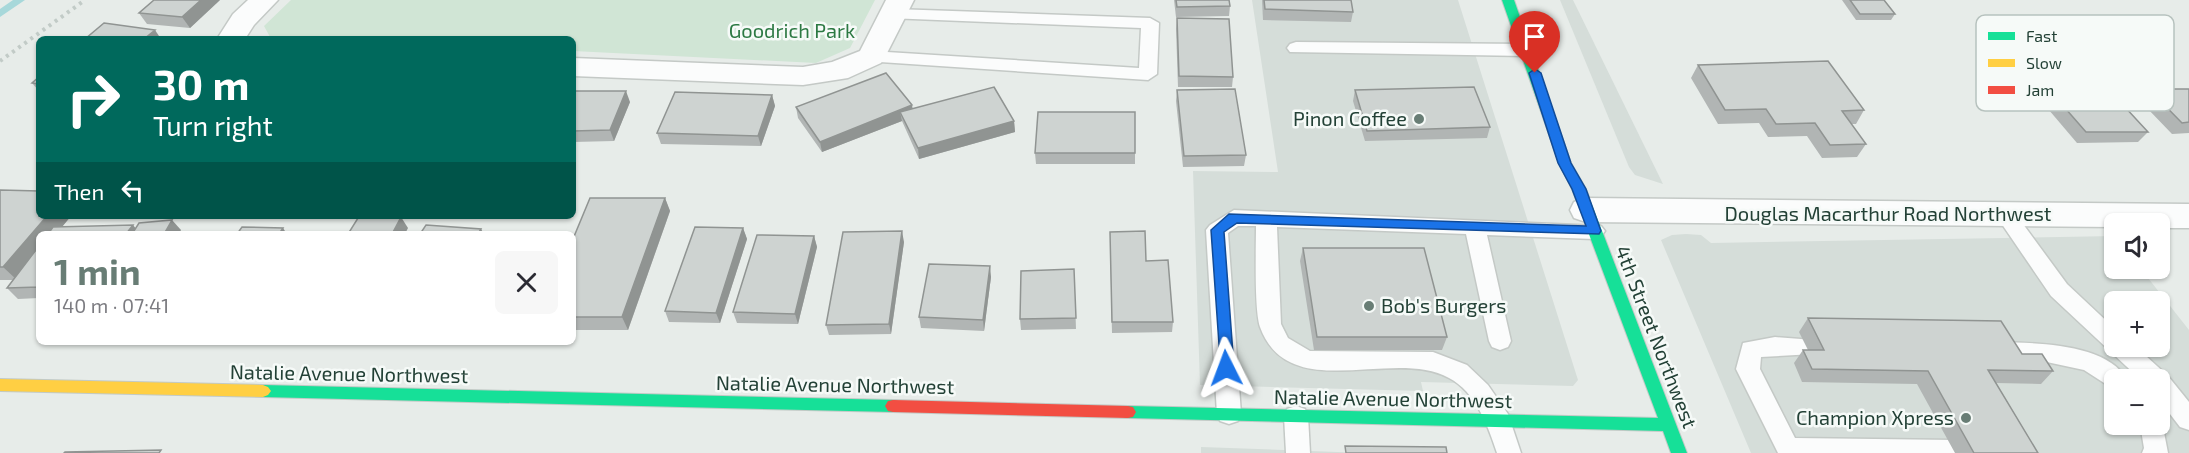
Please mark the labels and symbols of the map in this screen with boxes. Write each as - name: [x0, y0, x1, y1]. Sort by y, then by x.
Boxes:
- pin: [1509, 11, 1560, 73]
- legend: [1976, 15, 2174, 111]
- park label: Goodrich Park: [729, 18, 855, 42]
- text: Fast: [2026, 26, 2057, 45]
- text: Slow: [2026, 53, 2062, 72]
- text: Jam: [2026, 80, 2054, 99]
- place label: Pinon Coffee: [1293, 106, 1407, 130]
- marker: Pinon Coffee: [1412, 112, 1426, 126]
- street label: Douglas Macarthur Road Northwest: [1725, 201, 2052, 225]
- street label: 4th Street Northwest: [1611, 242, 1703, 432]
- place label: Bob's Burgers: [1381, 293, 1506, 317]
- marker: Bob's Burgers: [1362, 299, 1376, 313]
- position arrow: [1194, 336, 1258, 400]
- street label: Natalie Avenue Northwest: [230, 359, 469, 387]
- street label: Natalie Avenue Northwest: [716, 370, 955, 398]
- street label: Natalie Avenue Northwest: [1274, 384, 1513, 412]
- place label: Champion Xpress: [1796, 405, 1954, 429]
- marker: Champion Xpress: [1959, 411, 1973, 425]

